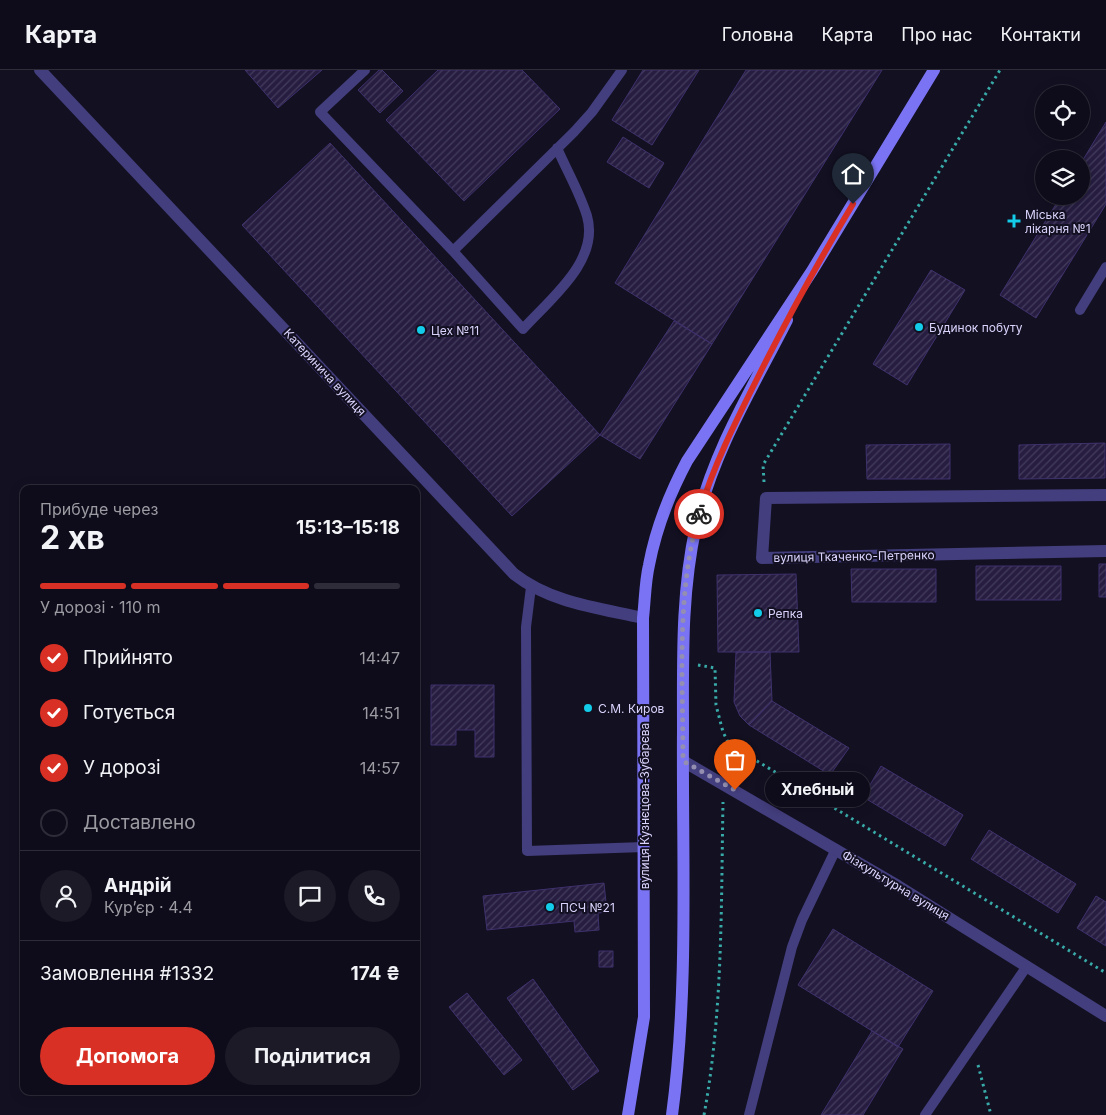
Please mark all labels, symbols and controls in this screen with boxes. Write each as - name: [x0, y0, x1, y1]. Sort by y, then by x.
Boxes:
- text: Карта: [25, 20, 97, 49]
- text: Головна: [722, 24, 794, 45]
- text: Карта: [822, 24, 873, 45]
- text: Про нас: [901, 24, 973, 45]
- text: Контакти: [1001, 24, 1081, 45]
- map controls: [1035, 85, 1090, 205]
- button: locate: [1035, 85, 1090, 140]
- button: layers: [1035, 150, 1090, 205]
- pin: [832, 153, 874, 204]
- icon: home: [839, 160, 867, 188]
- place label: Міська лікарня №1: [1025, 207, 1091, 236]
- marker: Міська лікарня №1: [1007, 214, 1021, 228]
- place label: Будинок побуту: [929, 320, 1023, 335]
- marker: Будинок побуту: [913, 321, 925, 333]
- place label: Цех №11: [431, 323, 479, 338]
- marker: Цех №11: [415, 324, 427, 336]
- street label: Катеринича вулиця: [281, 325, 369, 419]
- courier: [674, 489, 724, 539]
- text: Прибуде через: [40, 499, 158, 519]
- icon: bike: [685, 500, 713, 528]
- text: 15:13–15:18: [296, 516, 400, 539]
- text: 2 хв: [40, 518, 105, 557]
- street label: вулиця Ткаченко-Петренко: [773, 547, 935, 565]
- text: У дорозі · 110 m: [40, 597, 161, 617]
- place label: Репка: [768, 606, 803, 621]
- marker: Репка: [752, 607, 764, 619]
- icon: check: [40, 644, 68, 672]
- text: Прийнято: [83, 646, 173, 669]
- text: 14:47: [359, 648, 400, 668]
- icon: check: [40, 699, 68, 727]
- text: Готується: [83, 701, 175, 724]
- place label: С.М. Киров: [598, 701, 665, 716]
- marker: С.М. Киров: [582, 702, 594, 714]
- text: 14:51: [362, 703, 400, 723]
- street label: вулиця Кузнєцова-Зубарєва: [637, 723, 652, 889]
- pin: [714, 739, 756, 790]
- icon: bag: [721, 746, 749, 774]
- icon: check: [40, 754, 68, 782]
- text: У дорозі: [83, 756, 161, 779]
- text: 14:57: [360, 758, 400, 778]
- callout: Хлебный: [765, 772, 870, 808]
- text: Хлебный: [781, 779, 854, 799]
- text: Доставлено: [83, 811, 196, 834]
- street label: Фізкультурна вулиця: [840, 847, 952, 923]
- button: person: [40, 870, 92, 922]
- button: chat: [284, 870, 336, 922]
- button: phone: [348, 870, 400, 922]
- text: Андрій: [104, 874, 172, 897]
- text: Кур’єр · 4.4: [104, 897, 193, 917]
- place label: ПСЧ №21: [560, 900, 615, 915]
- marker: ПСЧ №21: [544, 901, 556, 913]
- text: Замовлення #1332: [40, 962, 214, 985]
- text: 174 ₴: [350, 962, 400, 985]
- button: Допомога: [40, 1027, 215, 1085]
- button: Поділитися: [225, 1027, 400, 1085]

